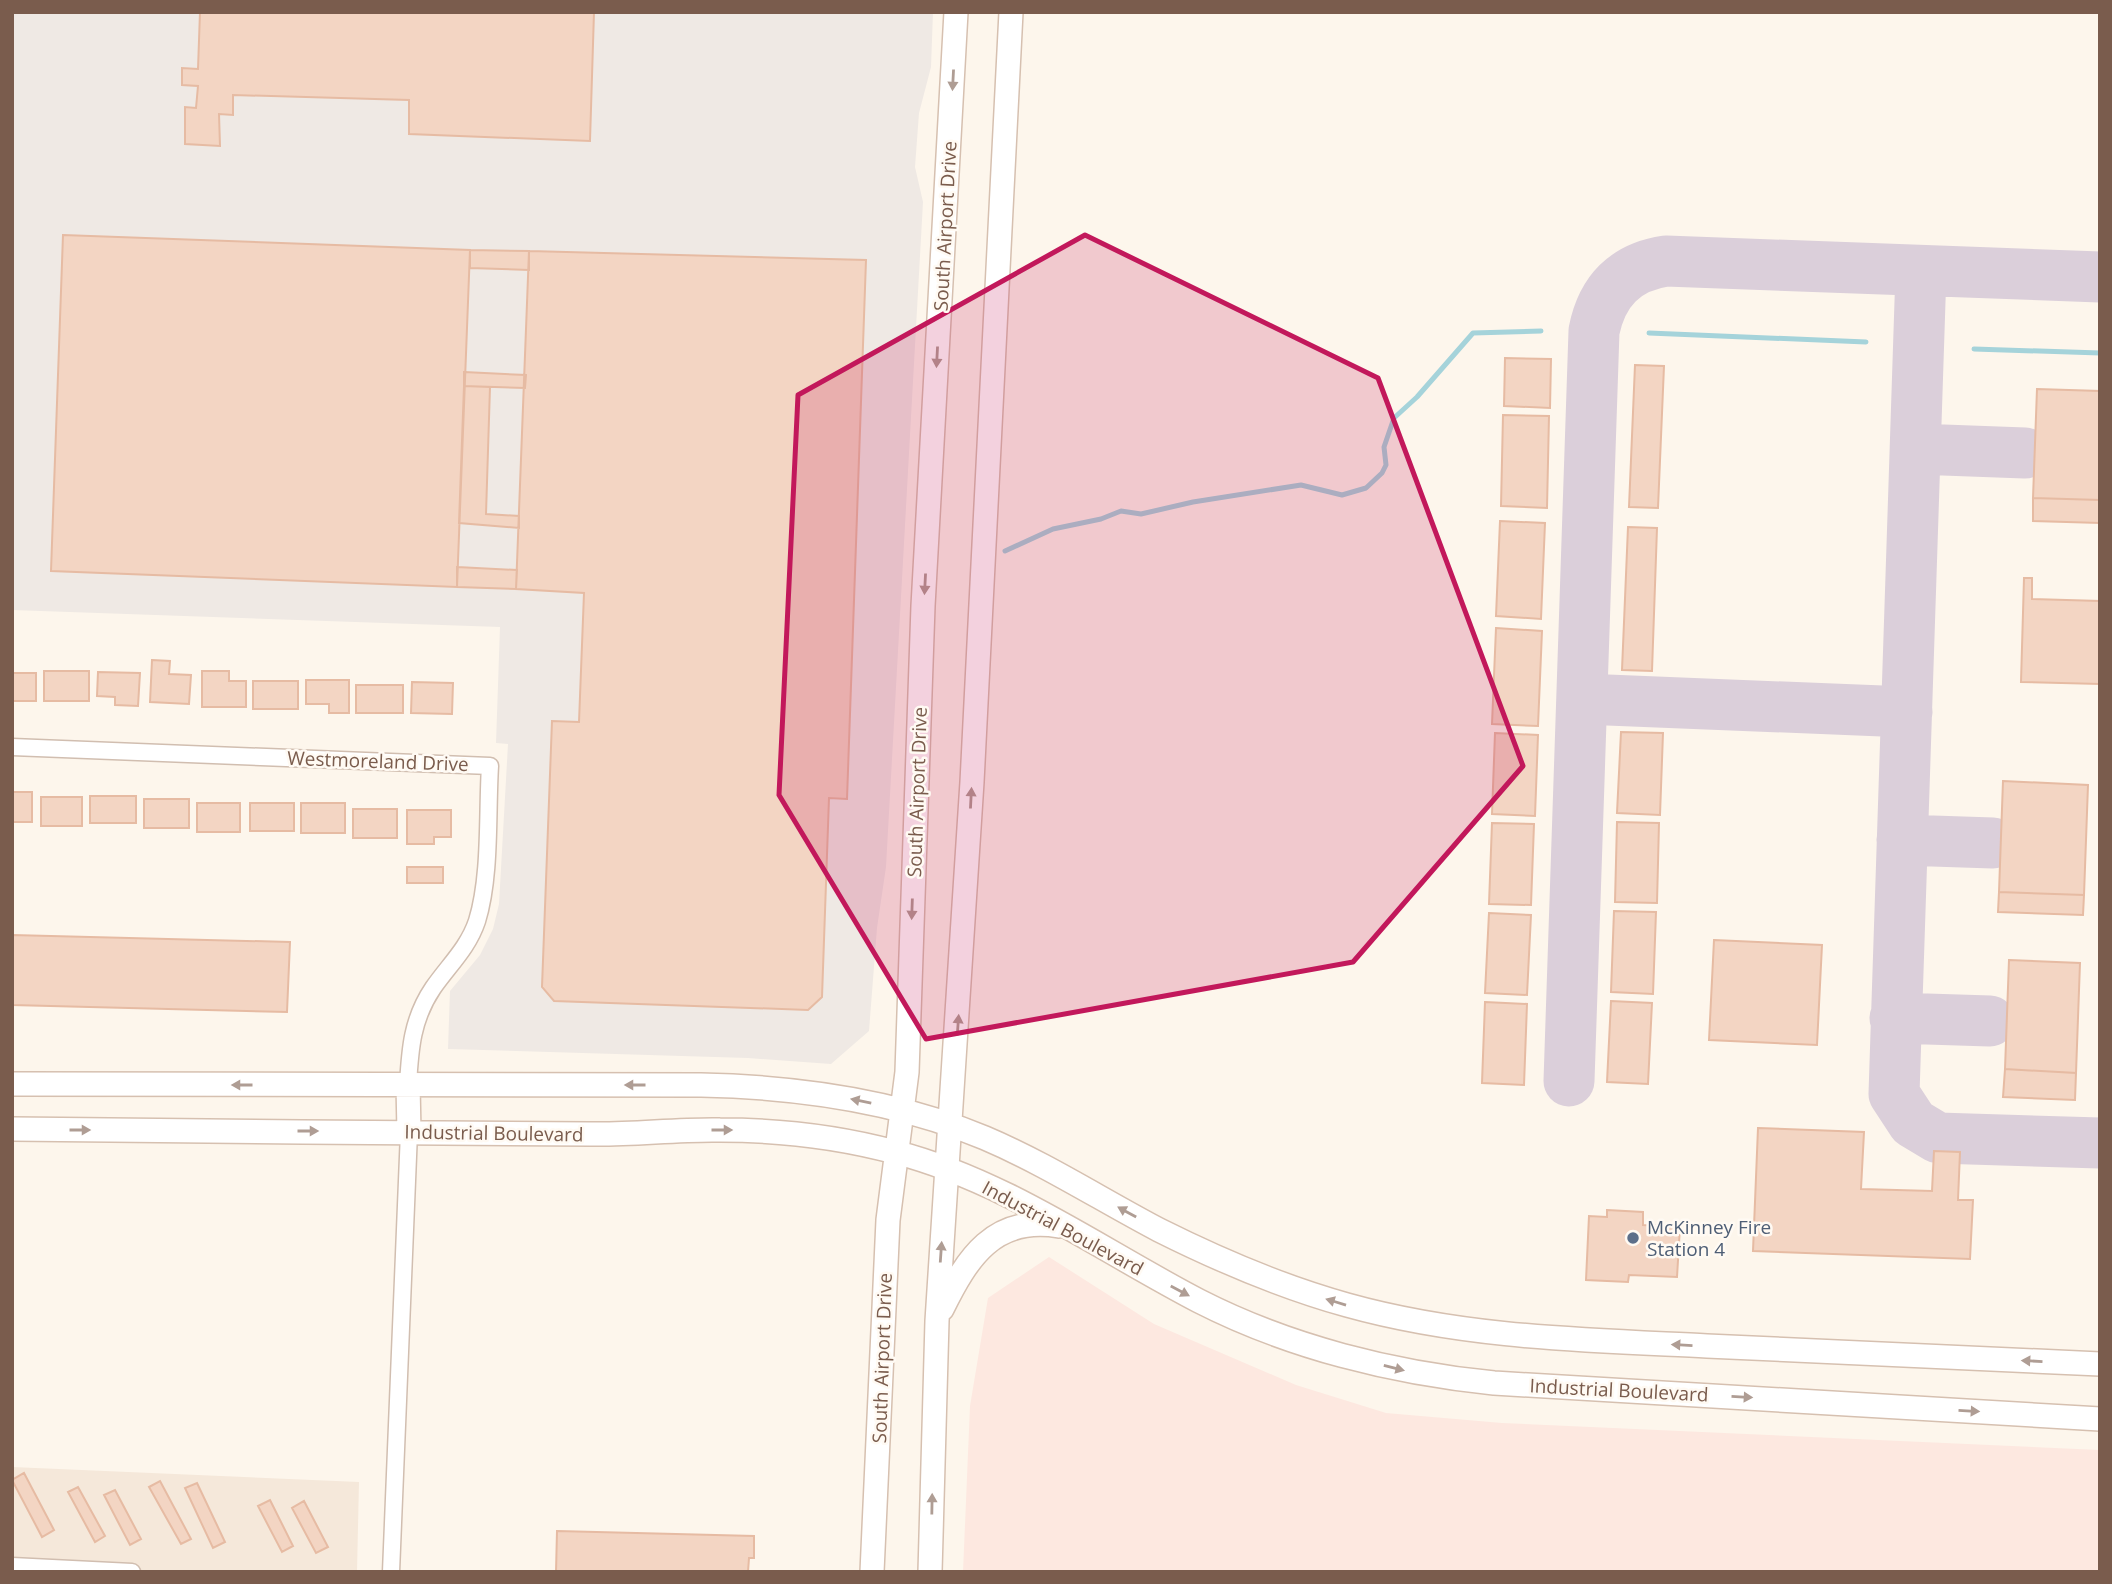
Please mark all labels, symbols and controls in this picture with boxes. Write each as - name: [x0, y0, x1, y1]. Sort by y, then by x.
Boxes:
- one-way arrow: [947, 70, 958, 92]
- street label: South Airport Drive: [928, 140, 962, 312]
- one-way arrow: [932, 346, 943, 368]
- one-way arrow: [919, 573, 930, 595]
- street label: South Airport Drive: [901, 706, 933, 878]
- street label: Westmoreland Drive: [287, 745, 469, 777]
- one-way arrow: [966, 787, 977, 809]
- one-way arrow: [907, 898, 918, 920]
- one-way arrow: [953, 1014, 964, 1036]
- one-way arrow: [231, 1079, 253, 1091]
- one-way arrow: [624, 1079, 646, 1091]
- one-way arrow: [850, 1096, 872, 1107]
- street label: Industrial Boulevard: [404, 1118, 584, 1148]
- one-way arrow: [70, 1124, 92, 1136]
- one-way arrow: [711, 1124, 733, 1136]
- one-way arrow: [297, 1125, 319, 1137]
- street label: Industrial Boulevard: [978, 1174, 1148, 1282]
- one-way arrow: [1118, 1206, 1137, 1218]
- place label: McKinney Fire Station 4: [1647, 1214, 1771, 1262]
- marker: McKinney Fire Station 4: [1625, 1230, 1641, 1246]
- one-way arrow: [936, 1241, 947, 1263]
- street label: South Airport Drive: [866, 1272, 898, 1444]
- one-way arrow: [1171, 1285, 1190, 1297]
- one-way arrow: [1325, 1296, 1346, 1306]
- one-way arrow: [1671, 1339, 1693, 1350]
- one-way arrow: [2020, 1356, 2042, 1367]
- one-way arrow: [1383, 1363, 1405, 1374]
- street label: Industrial Boulevard: [1529, 1372, 1709, 1408]
- one-way arrow: [1731, 1392, 1753, 1403]
- one-way arrow: [1958, 1406, 1980, 1417]
- one-way arrow: [926, 1492, 938, 1514]

